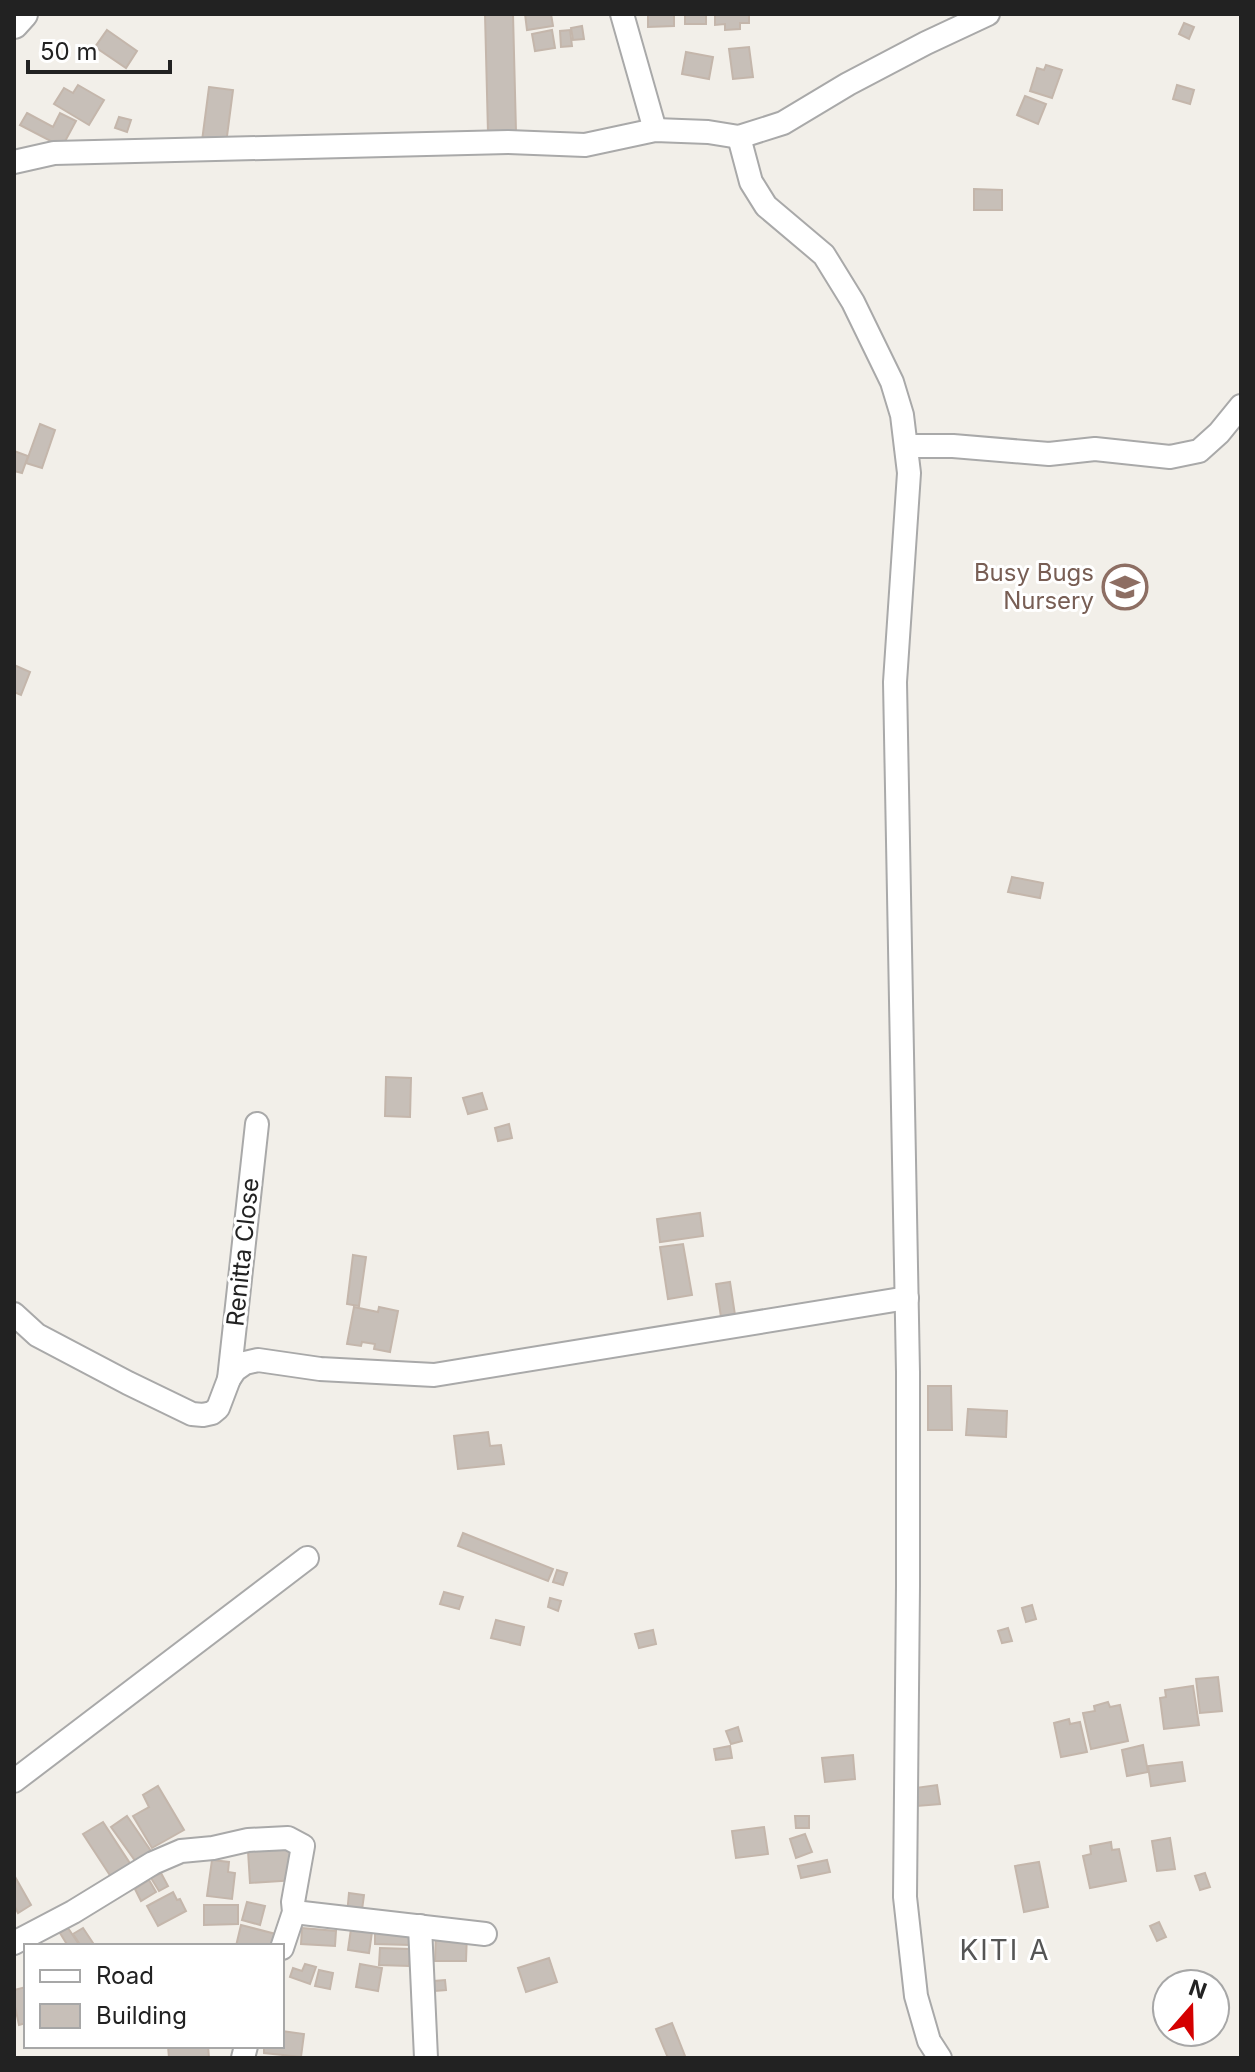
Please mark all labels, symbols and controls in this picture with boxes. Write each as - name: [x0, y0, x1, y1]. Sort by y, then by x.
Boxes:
- scale bar: [28, 24, 170, 74]
- text: 50 m: [40, 37, 98, 66]
- place label: Busy Bugs Nursery: [974, 558, 1094, 615]
- school or university icon: Busy Bugs Nursery: [1101, 563, 1149, 611]
- street label: Renitta Close: [220, 1176, 265, 1328]
- district label: KITI A: [959, 1933, 1051, 1967]
- legend: [24, 1944, 284, 2048]
- text: Road: [96, 1961, 154, 1990]
- north arrow: [1151, 1968, 1231, 2048]
- text: N: [1186, 1974, 1210, 2004]
- text: Building: [96, 2001, 187, 2030]

